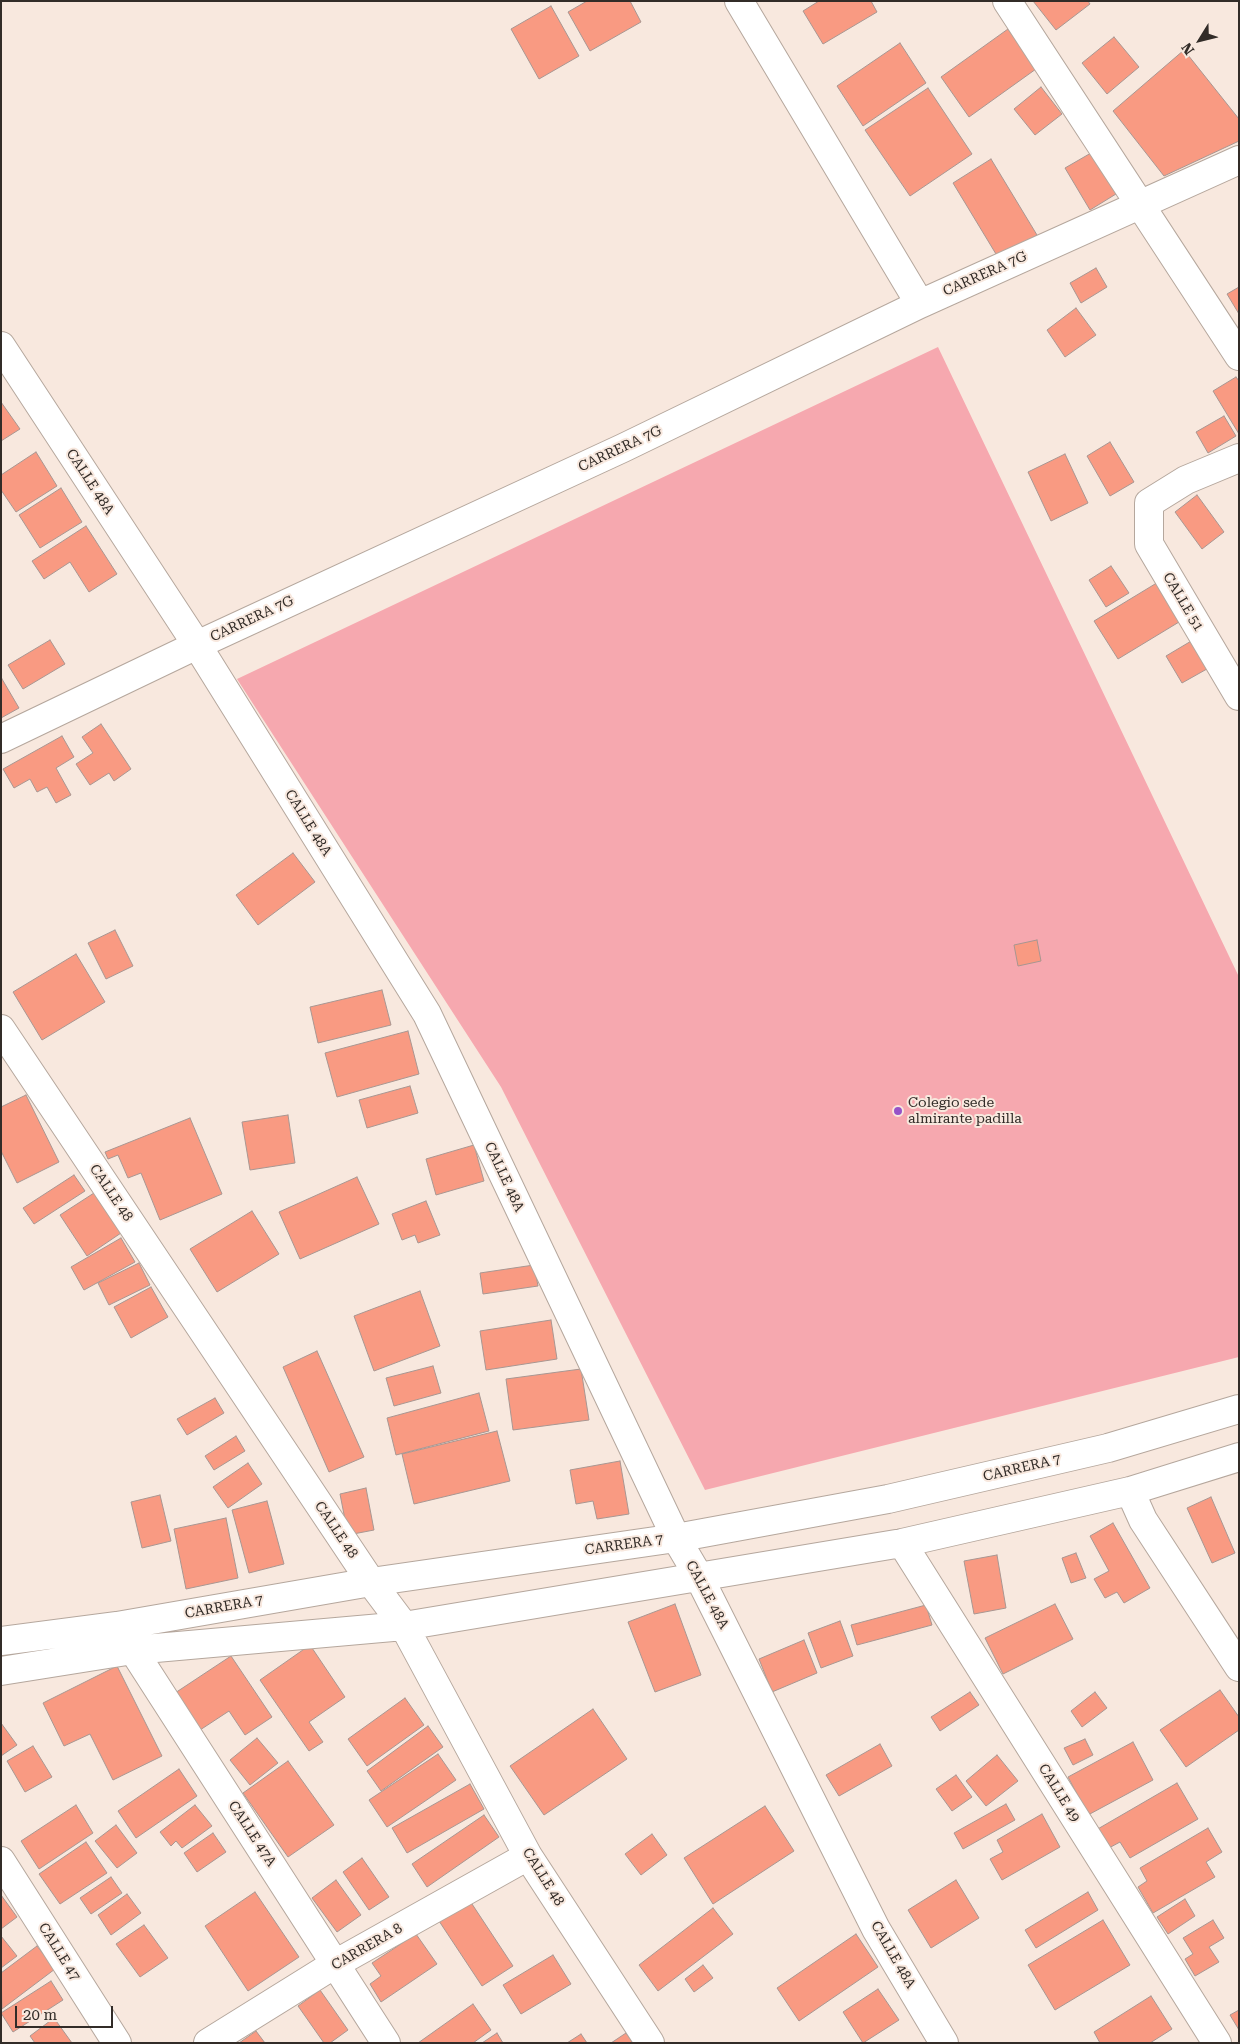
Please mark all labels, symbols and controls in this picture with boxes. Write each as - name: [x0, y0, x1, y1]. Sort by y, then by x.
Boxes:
- north arrow: [1175, 15, 1225, 65]
- text: N: [1178, 40, 1198, 58]
- street label: CARRERA 7G: [940, 248, 1030, 300]
- street label: CARRERA 7G: [576, 422, 664, 476]
- street label: CALLE 48A: [62, 446, 118, 518]
- street label: CALLE 51: [1159, 570, 1207, 634]
- street label: CARRERA 7G: [208, 592, 296, 646]
- street label: CALLE 48A: [281, 787, 335, 859]
- place label: Colegio sede almirante padilla: [908, 1095, 1022, 1128]
- marker: Colegio sede almirante padilla: [892, 1105, 904, 1117]
- street label: CALLE 48A: [481, 1139, 527, 1215]
- street label: CALLE 48: [86, 1161, 136, 1225]
- street label: CARRERA 7: [981, 1451, 1063, 1485]
- street label: CALLE 48: [311, 1498, 361, 1562]
- street label: CARRERA 7: [584, 1531, 664, 1559]
- street label: CALLE 48A: [682, 1558, 732, 1632]
- street label: CARRERA 7: [183, 1592, 265, 1622]
- street label: CALLE 49: [1035, 1761, 1083, 1825]
- street label: CALLE 47A: [224, 1798, 280, 1870]
- street label: CALLE 48: [519, 1845, 567, 1909]
- street label: CALLE 48A: [867, 1918, 919, 1992]
- street label: CALLE 47: [35, 1920, 83, 1984]
- street label: CARRERA 8: [328, 1920, 406, 1974]
- scale bar: [18, 1996, 115, 2028]
- text: 20 m: [23, 2006, 57, 2024]

